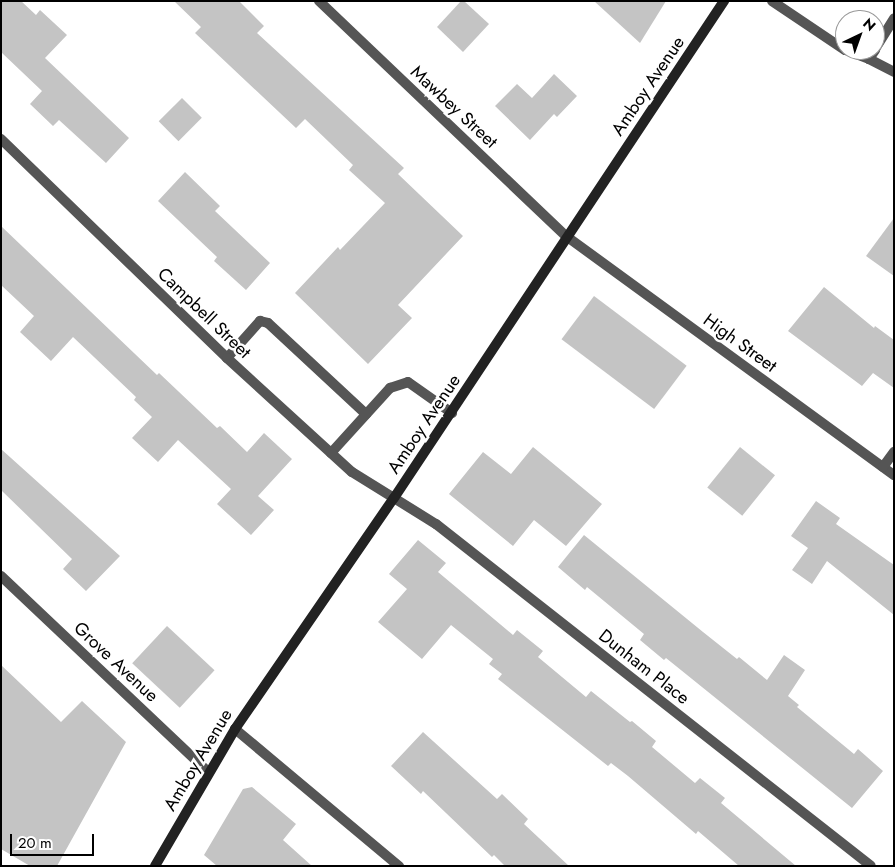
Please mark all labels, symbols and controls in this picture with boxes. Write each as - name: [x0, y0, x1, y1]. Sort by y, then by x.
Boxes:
- north arrow: [835, 10, 885, 60]
- text: N: [859, 13, 880, 36]
- street label: Amboy Avenue: [607, 32, 689, 140]
- street label: Mawbey Street: [406, 61, 502, 153]
- street label: Campbell Street: [153, 263, 255, 363]
- street label: High Street: [699, 309, 781, 377]
- street label: Amboy Avenue: [383, 370, 465, 478]
- street label: Grove Avenue: [69, 617, 163, 707]
- street label: Dunham Place: [594, 625, 694, 709]
- street label: Amboy Avenue: [159, 705, 237, 815]
- scale bar: [12, 824, 96, 856]
- text: 20 m: [18, 832, 52, 854]

